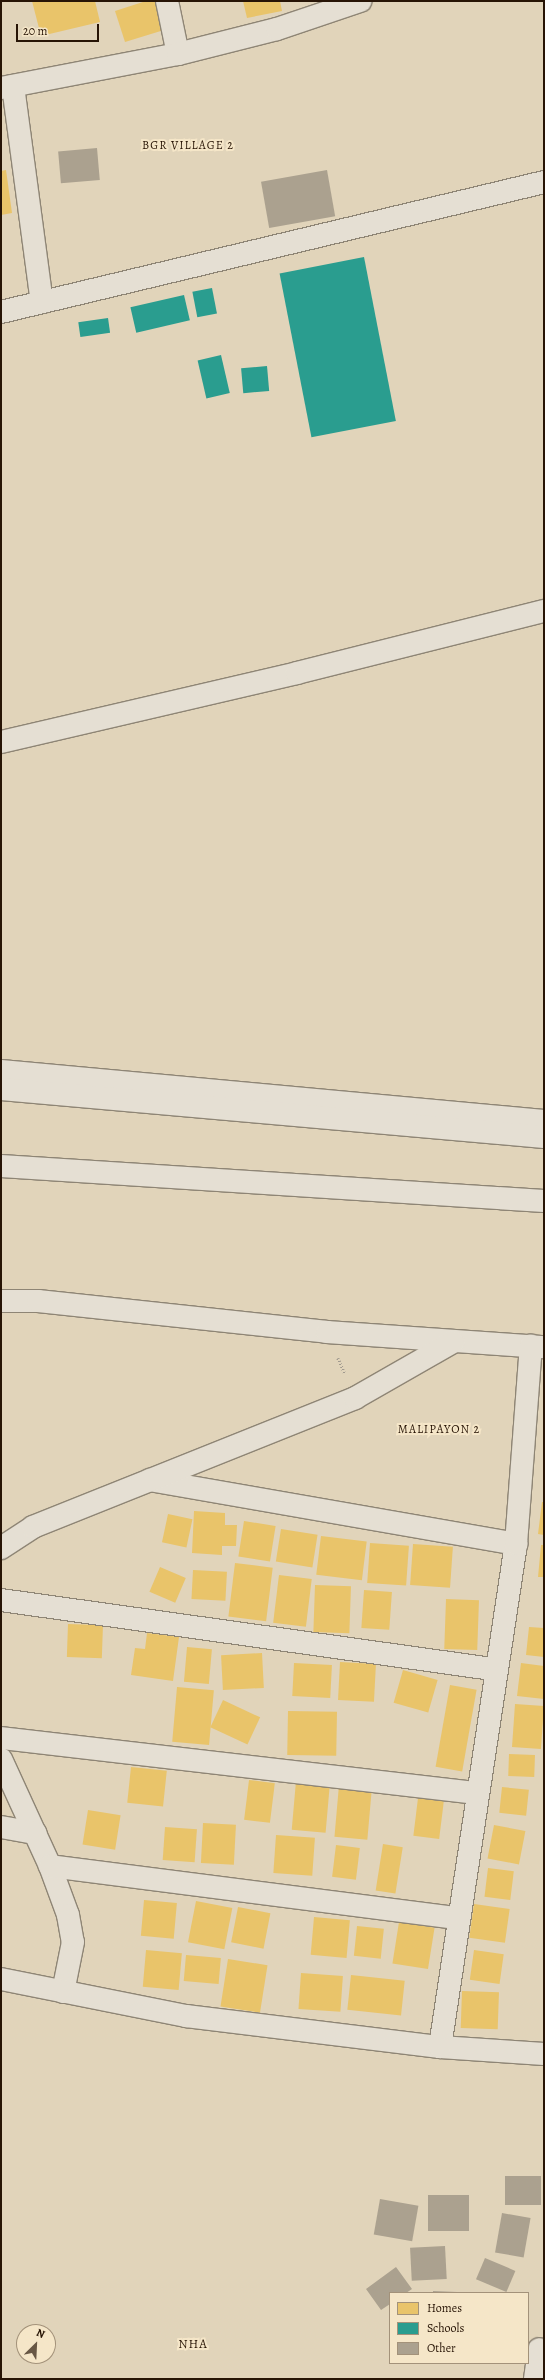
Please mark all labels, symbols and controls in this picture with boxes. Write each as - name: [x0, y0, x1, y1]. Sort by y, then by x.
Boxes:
- scale bar: [18, 16, 101, 42]
- text: 20 m: [23, 23, 47, 39]
- district label: BGR VILLAGE 2: [142, 139, 234, 153]
- district label: MALIPAYON 2: [398, 1423, 480, 1437]
- legend: [389, 2292, 529, 2364]
- text: Homes: [427, 2300, 462, 2316]
- text: Schools: [427, 2320, 464, 2336]
- north arrow: [16, 2324, 56, 2364]
- text: N: [34, 2325, 47, 2342]
- district label: NHA: [178, 2336, 208, 2352]
- text: Other: [427, 2340, 456, 2356]

